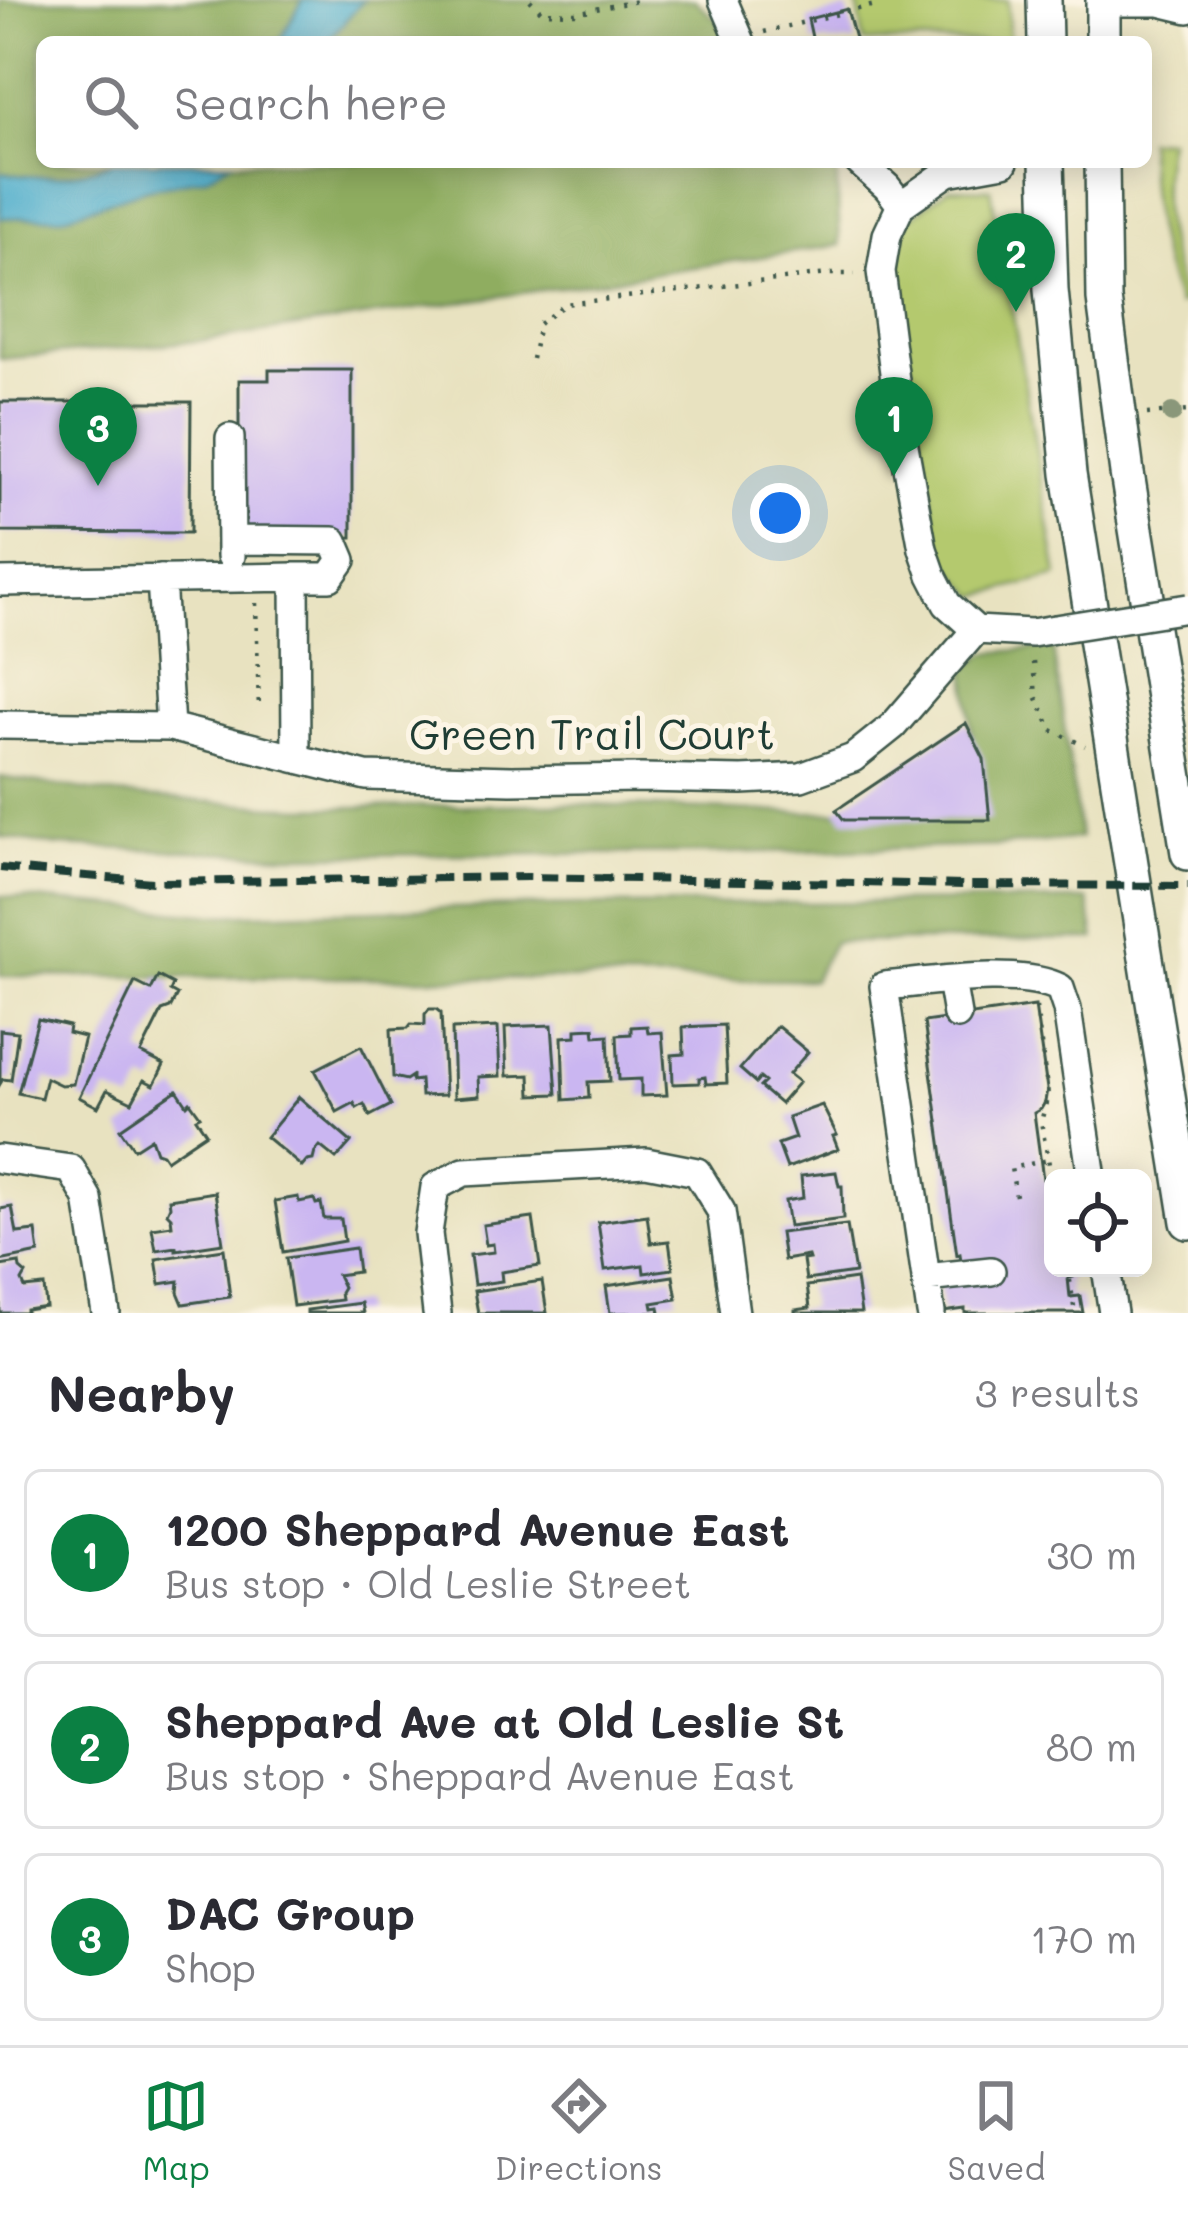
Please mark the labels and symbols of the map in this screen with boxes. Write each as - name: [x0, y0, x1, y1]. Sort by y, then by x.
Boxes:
- pin: 2: [977, 213, 1055, 312]
- pin: 1: [855, 377, 933, 476]
- pin: 3: [59, 387, 137, 486]
- your location: [750, 483, 810, 543]
- street label: Green Trail Court: [409, 706, 775, 761]

